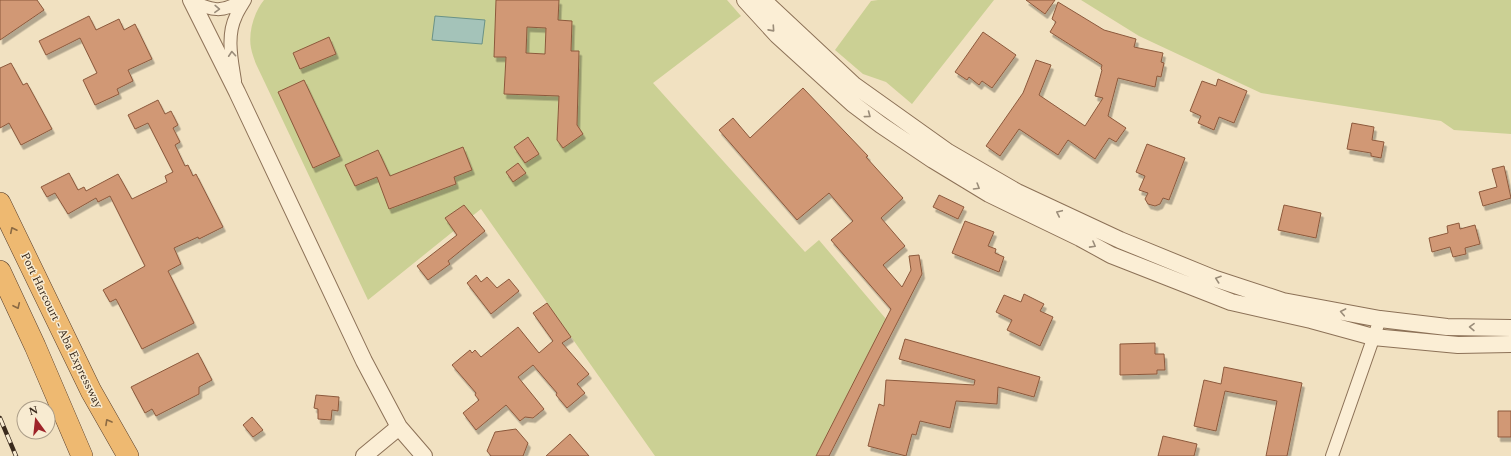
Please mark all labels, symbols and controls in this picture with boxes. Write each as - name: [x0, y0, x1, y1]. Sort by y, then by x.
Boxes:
- one-way arrow: [214, 5, 220, 13]
- one-way arrow: [767, 24, 774, 32]
- one-way arrow: [227, 51, 236, 57]
- one-way arrow: [864, 111, 871, 118]
- one-way arrow: [973, 182, 980, 189]
- one-way arrow: [1056, 210, 1063, 218]
- one-way arrow: [10, 227, 18, 235]
- one-way arrow: [1089, 241, 1096, 248]
- street label: Port Harcourt - Aba Expressway: [15, 249, 108, 412]
- one-way arrow: [1214, 276, 1221, 284]
- one-way arrow: [12, 302, 20, 310]
- one-way arrow: [1340, 308, 1346, 317]
- one-way arrow: [1469, 323, 1475, 332]
- north arrow: [16, 400, 56, 440]
- text: N: [27, 401, 40, 420]
- one-way arrow: [106, 419, 113, 426]

